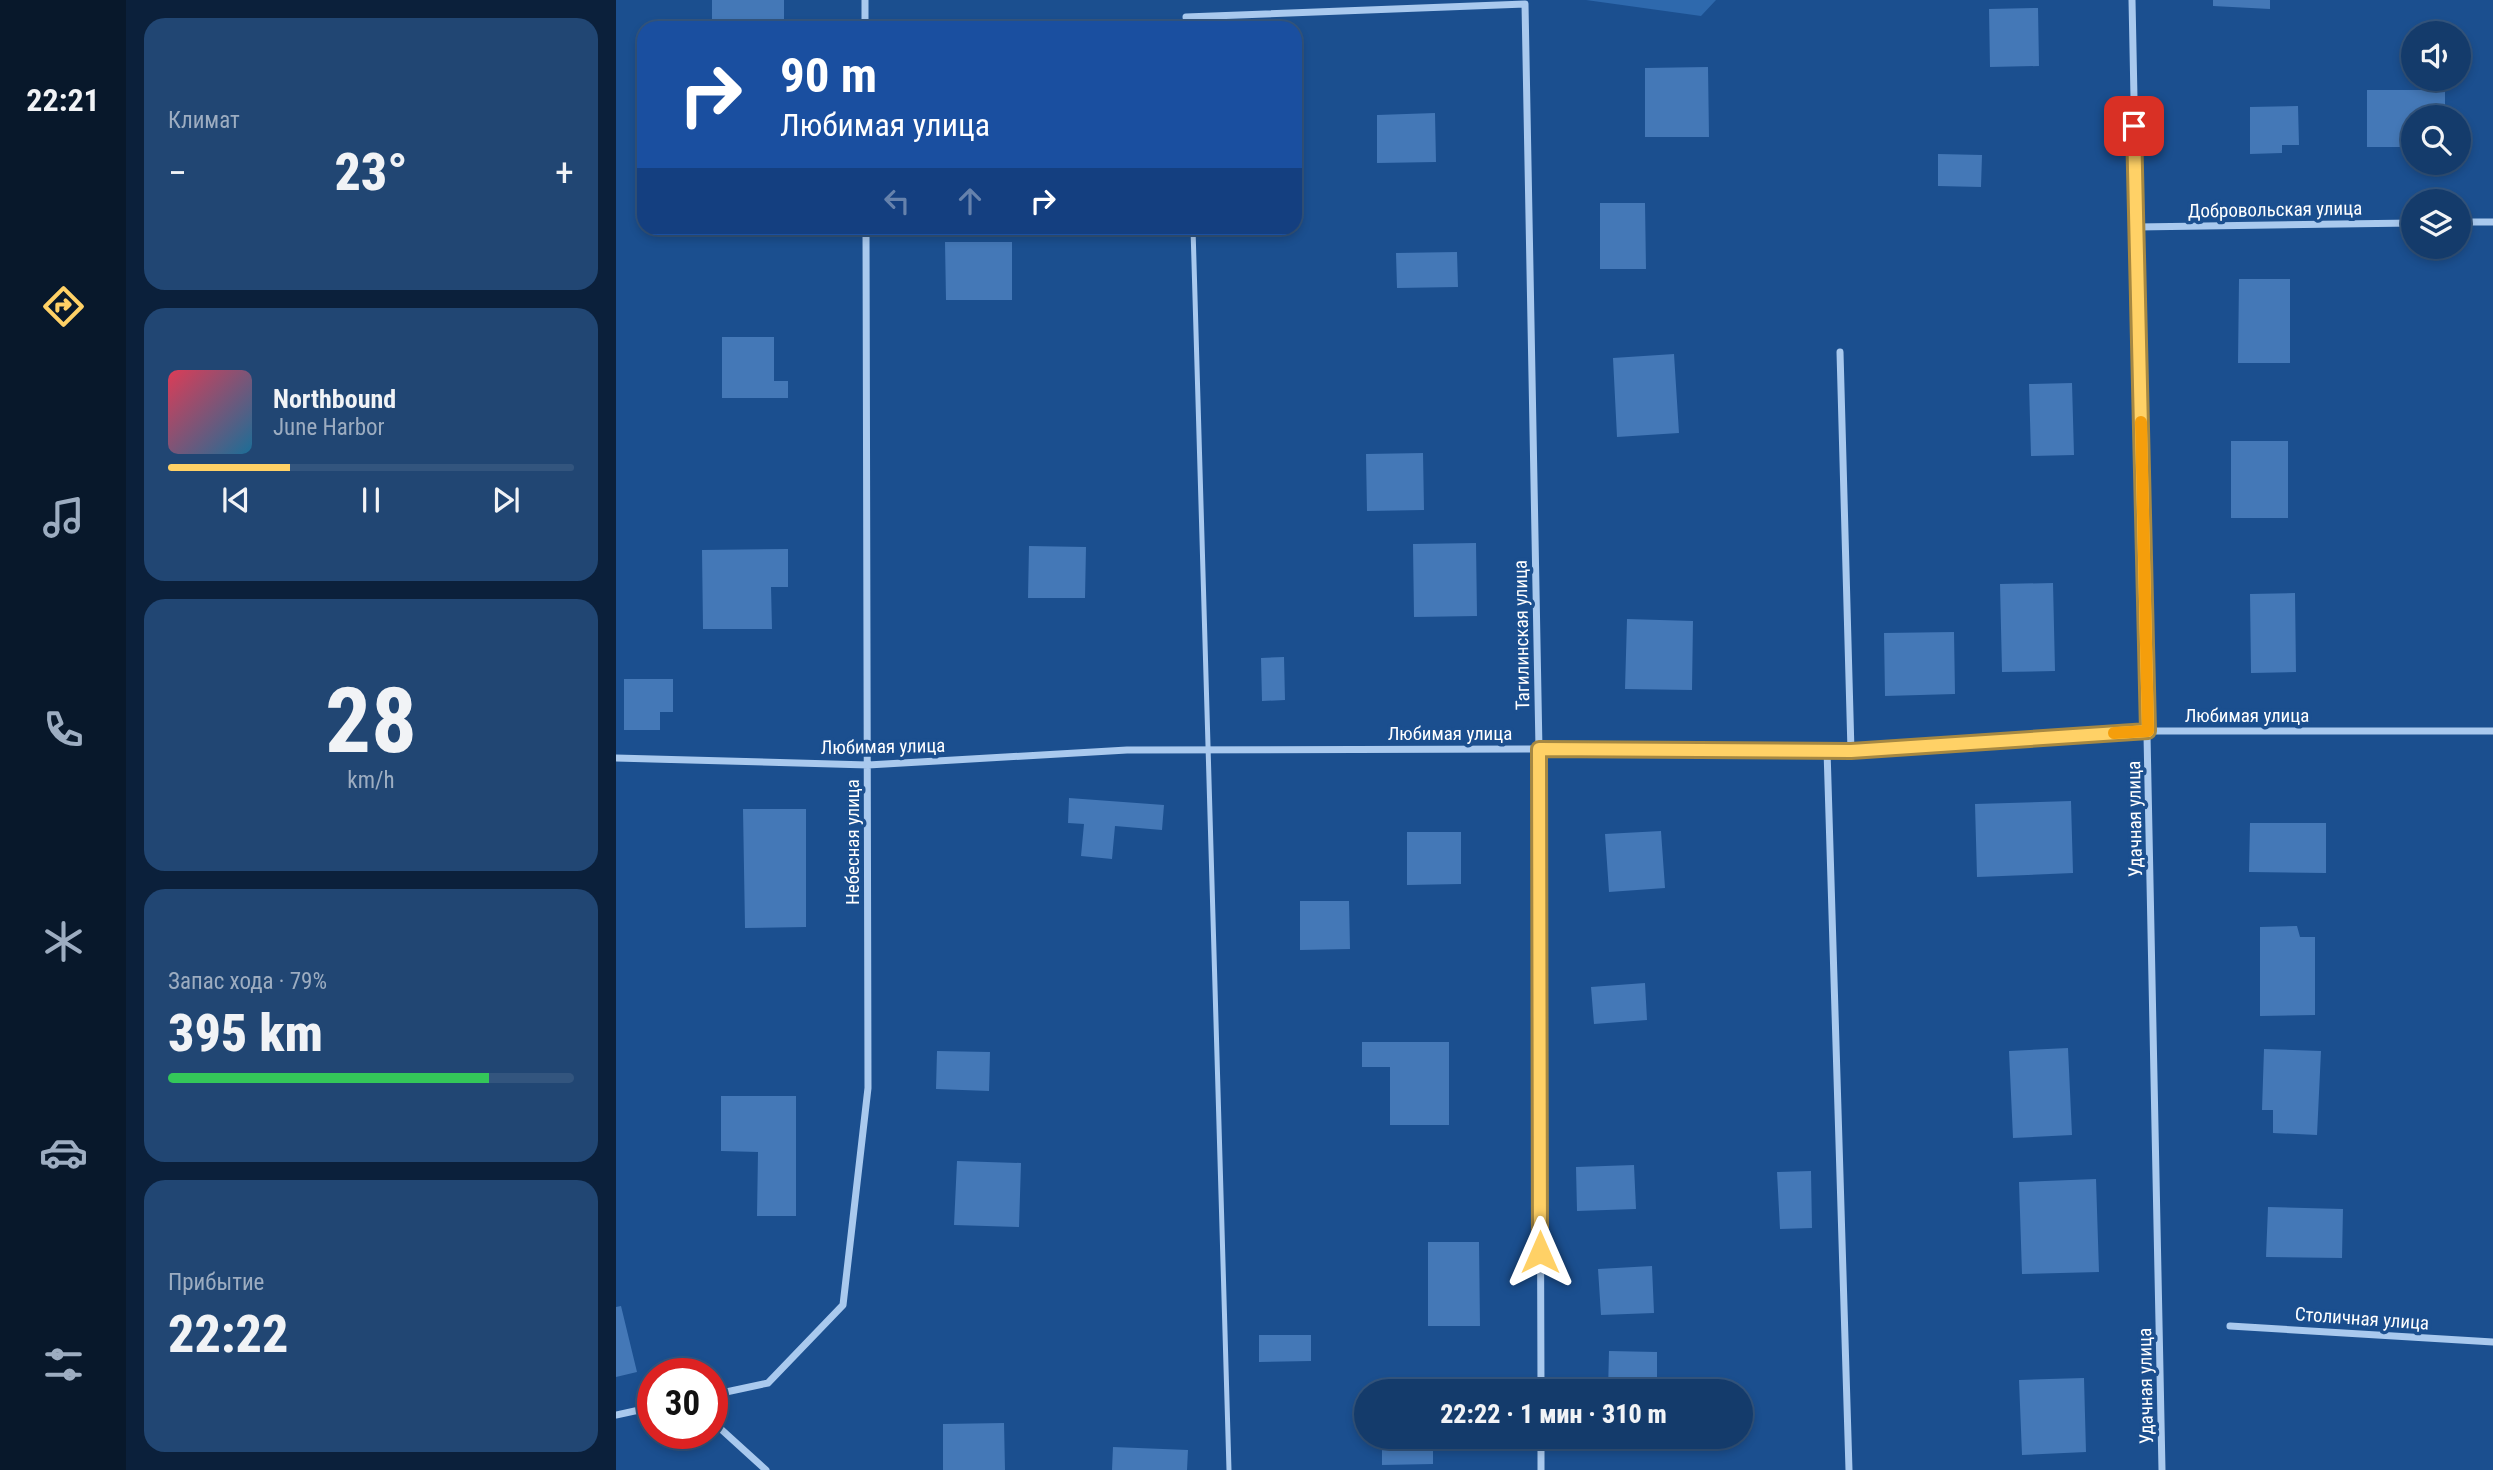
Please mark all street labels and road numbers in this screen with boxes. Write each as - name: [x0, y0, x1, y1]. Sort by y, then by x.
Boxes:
- street label: Добровольская улица: [2188, 196, 2362, 223]
- street label: Тагилинская улица: [1509, 560, 1534, 710]
- street label: Любимая улица: [2185, 704, 2309, 727]
- street label: Любимая улица: [1388, 722, 1512, 745]
- street label: Любимая улица: [820, 734, 946, 759]
- street label: Удачная улица: [2122, 761, 2147, 877]
- street label: Небесная улица: [841, 779, 864, 905]
- street label: Столичная улица: [2294, 1302, 2430, 1335]
- street label: Удачная улица: [2133, 1328, 2158, 1444]

